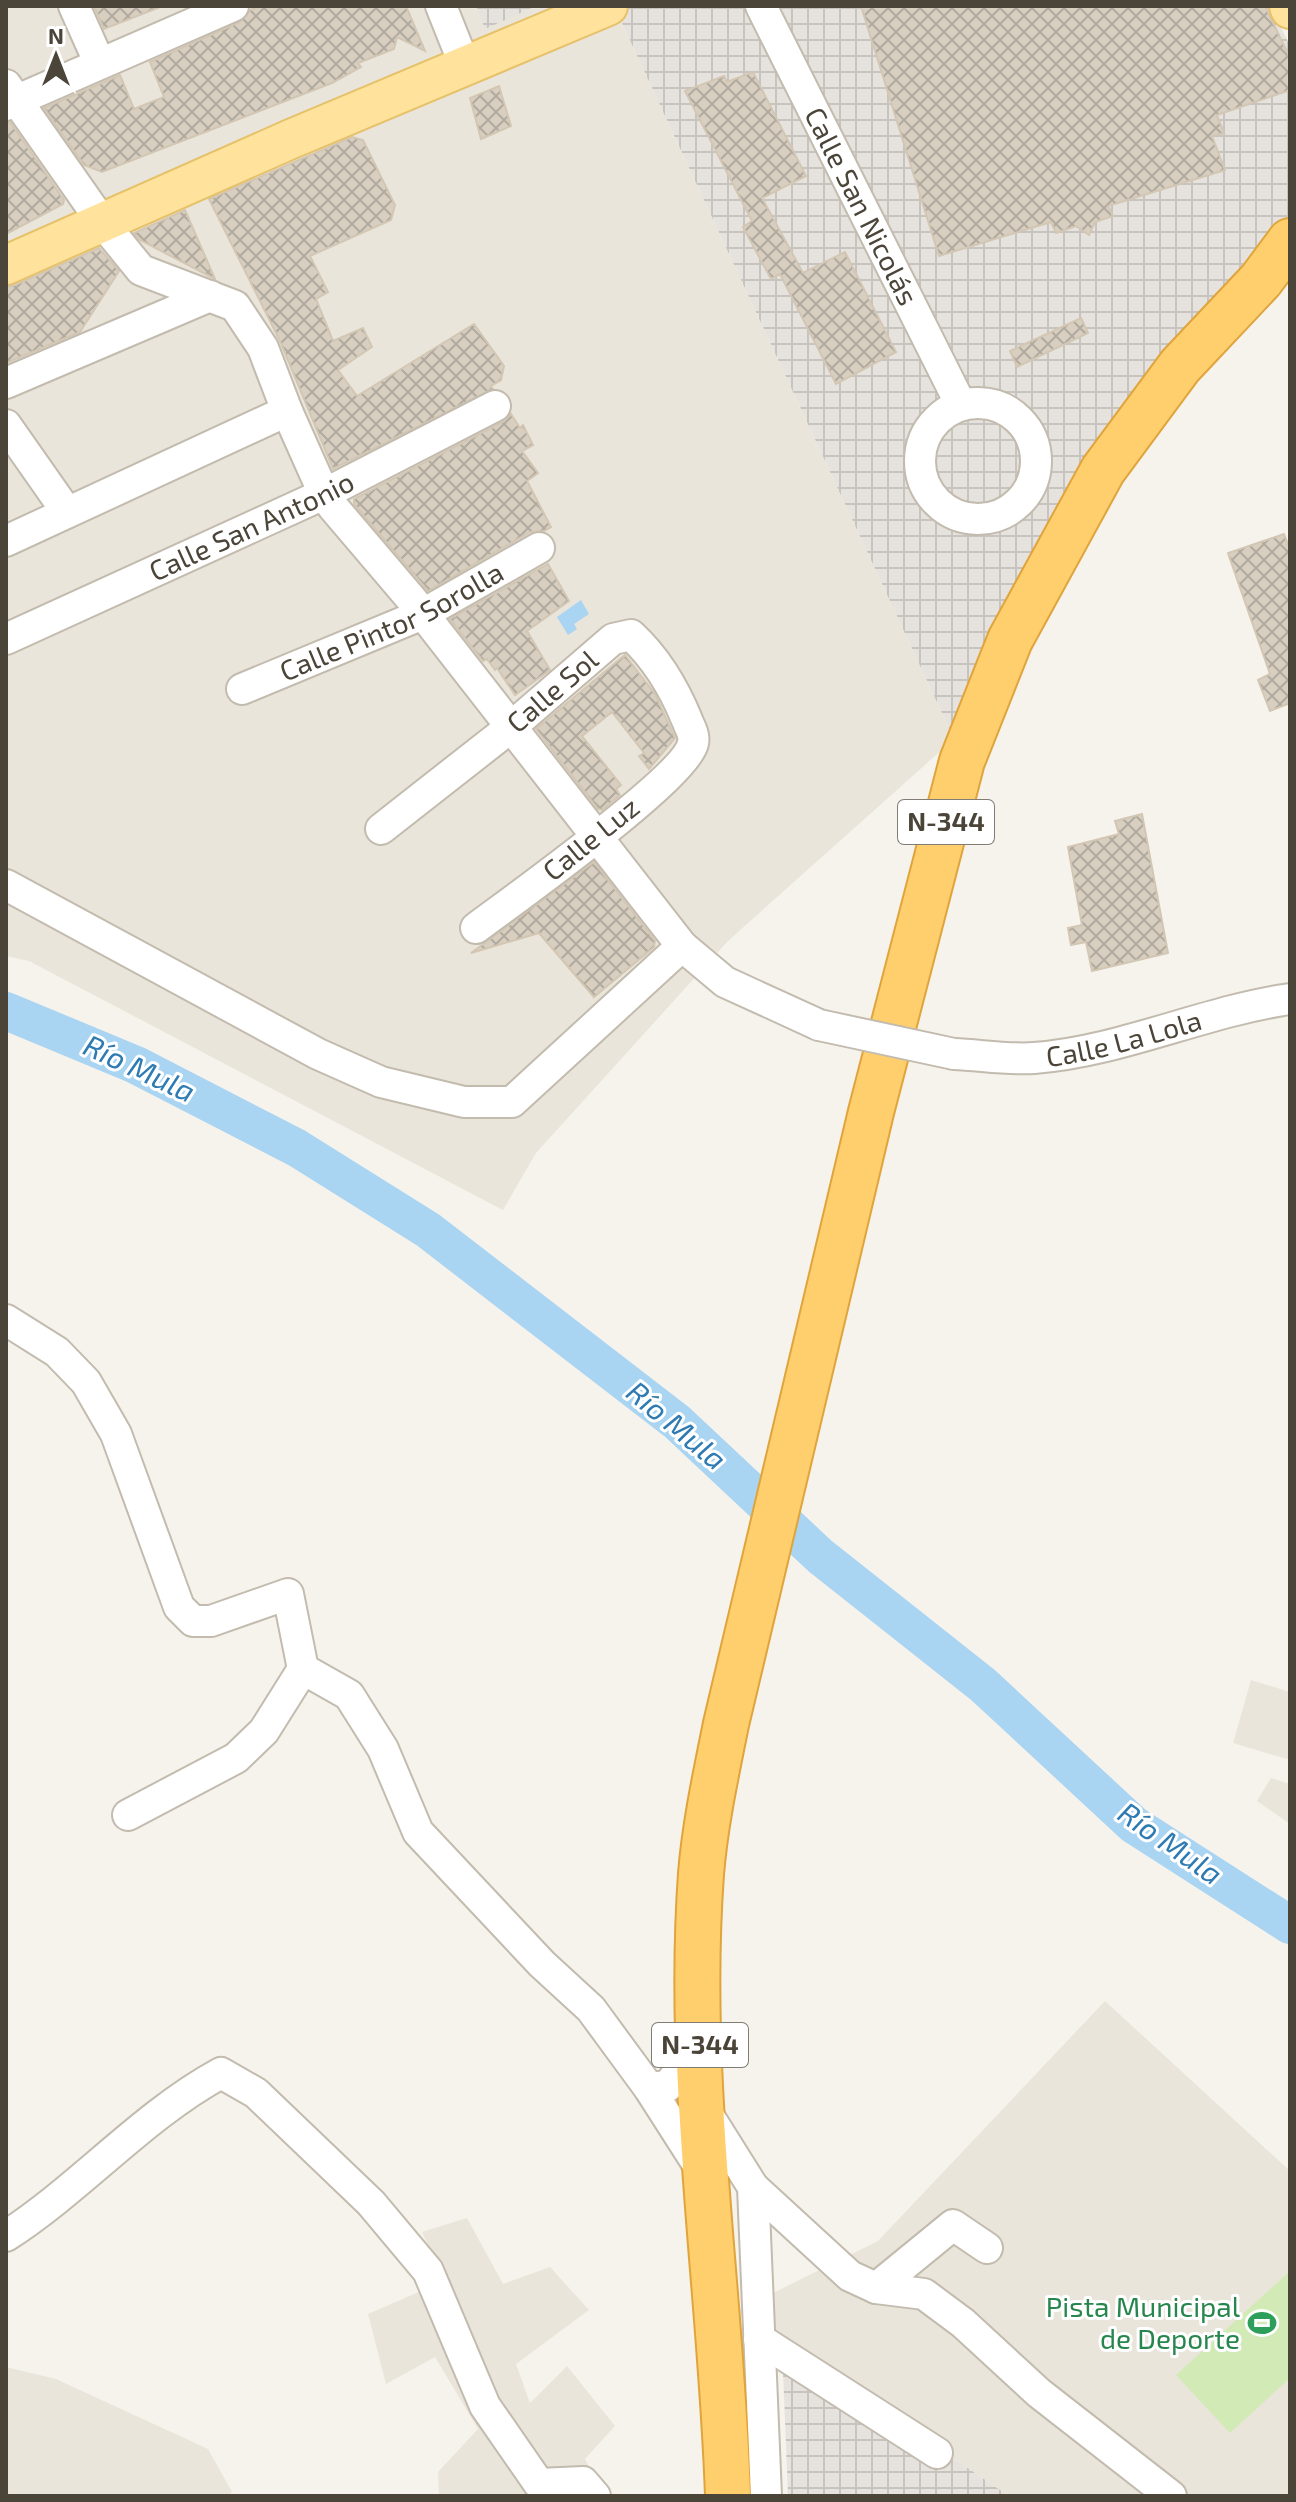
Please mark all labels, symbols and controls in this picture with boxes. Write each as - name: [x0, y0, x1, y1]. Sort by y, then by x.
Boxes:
- north arrow: [16, 16, 96, 96]
- text: N: [48, 22, 64, 48]
- street label: Calle San Nicolás: [798, 101, 926, 310]
- street label: Calle San Antonio: [143, 464, 359, 588]
- street label: Calle Pintor Sorolla: [274, 554, 509, 688]
- street label: Calle Sol: [499, 641, 605, 739]
- street label: Calle Luz: [535, 789, 645, 887]
- road number: N-344: [898, 800, 994, 844]
- street label: Calle La Lola: [1044, 1002, 1205, 1073]
- water label: Río Mula: [78, 1026, 201, 1109]
- water label: Río Mula: [620, 1372, 734, 1476]
- water label: Río Mula: [1112, 1794, 1230, 1891]
- road number: N-344: [652, 2023, 748, 2067]
- place label: Pista Municipal de Deporte: [1046, 2289, 1241, 2355]
- sports icon: Pista Municipal de Deporte: [1247, 2308, 1277, 2338]

